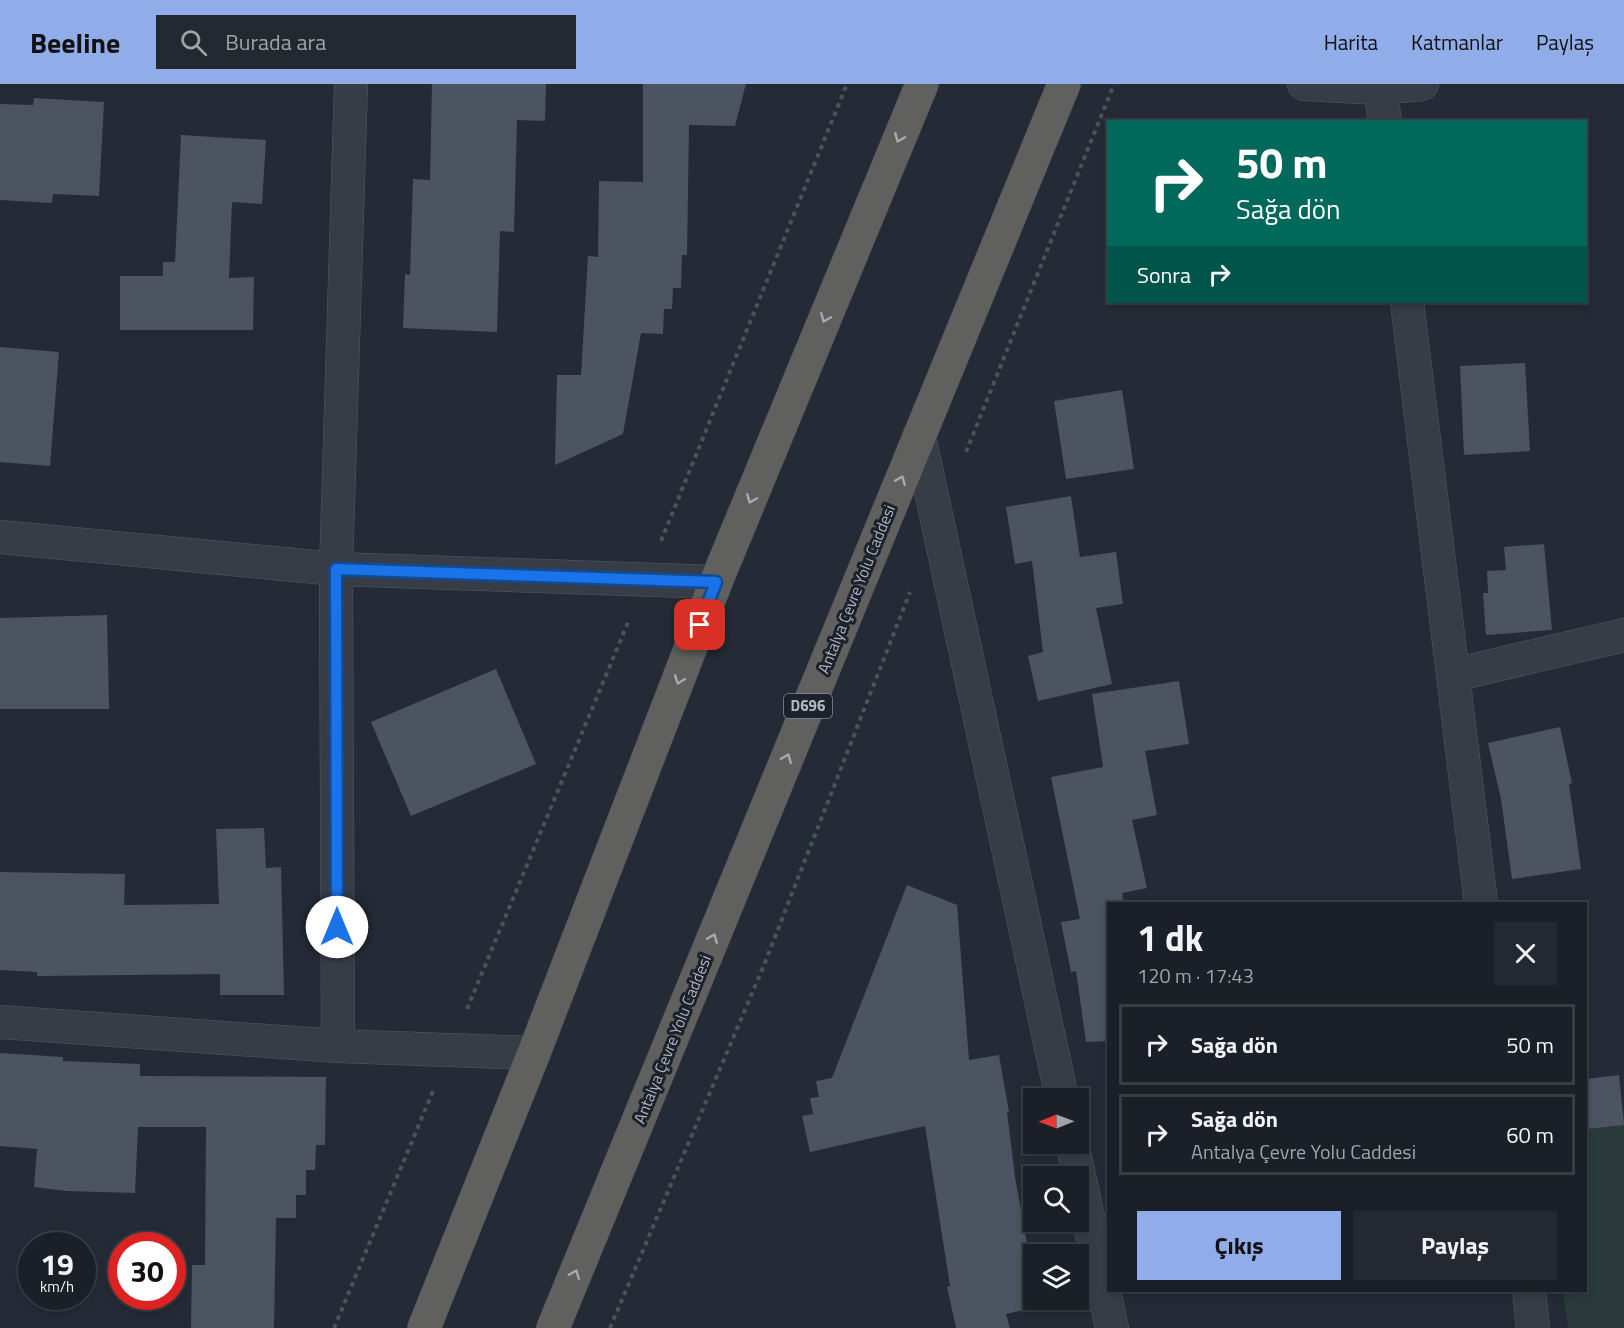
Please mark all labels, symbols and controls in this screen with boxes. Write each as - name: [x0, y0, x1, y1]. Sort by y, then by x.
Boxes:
- search box: [156, 15, 576, 69]
- text: Beeline: [30, 21, 120, 64]
- text: Burada ara: [225, 25, 326, 59]
- icon: search: [177, 26, 210, 59]
- text: Harita: [1324, 26, 1378, 58]
- text: Katmanlar: [1411, 26, 1503, 58]
- text: Paylaş: [1536, 26, 1594, 58]
- text: 50 m: [1236, 130, 1328, 194]
- one-way arrow: [894, 132, 906, 143]
- icon: right: [1137, 144, 1215, 222]
- text: Sağa dön: [1236, 188, 1341, 229]
- text: Sonra: [1137, 258, 1191, 292]
- icon: right: [1203, 258, 1236, 291]
- one-way arrow: [820, 312, 832, 323]
- one-way arrow: [894, 476, 906, 487]
- one-way arrow: [746, 492, 758, 503]
- street label: Antalya Çevre Yolu Caddesi: [811, 501, 901, 677]
- pin: [674, 599, 725, 650]
- icon: arrive: [683, 608, 716, 641]
- one-way arrow: [673, 674, 686, 685]
- road number: D696: [784, 694, 832, 718]
- one-way arrow: [780, 753, 792, 764]
- position arrow: [305, 895, 369, 959]
- text: 1 dk: [1137, 910, 1203, 965]
- button: close: [1494, 922, 1557, 985]
- one-way arrow: [706, 933, 718, 944]
- street label: Antalya Çevre Yolu Caddesi: [627, 951, 717, 1127]
- text: 120 m · 17:43: [1137, 960, 1254, 991]
- icon: right: [1140, 1028, 1173, 1061]
- text: Sağa dön: [1191, 1028, 1278, 1062]
- text: 50 m: [1506, 1028, 1554, 1062]
- north arrow: [1023, 1088, 1089, 1154]
- map controls: [1023, 1088, 1089, 1310]
- text: Sağa dön: [1191, 1102, 1278, 1136]
- icon: right: [1140, 1118, 1173, 1151]
- text: 60 m: [1506, 1118, 1554, 1152]
- text: Antalya Çevre Yolu Caddesi: [1191, 1136, 1416, 1167]
- button: search: [1023, 1166, 1089, 1232]
- button: Çıkış: [1137, 1211, 1341, 1280]
- button: Paylaş: [1353, 1211, 1557, 1280]
- speed limit sign: 30: [108, 1232, 186, 1310]
- text: 19: [40, 1241, 74, 1287]
- button: layers: [1023, 1244, 1089, 1310]
- one-way arrow: [568, 1269, 580, 1280]
- text: km/h: [40, 1275, 74, 1298]

